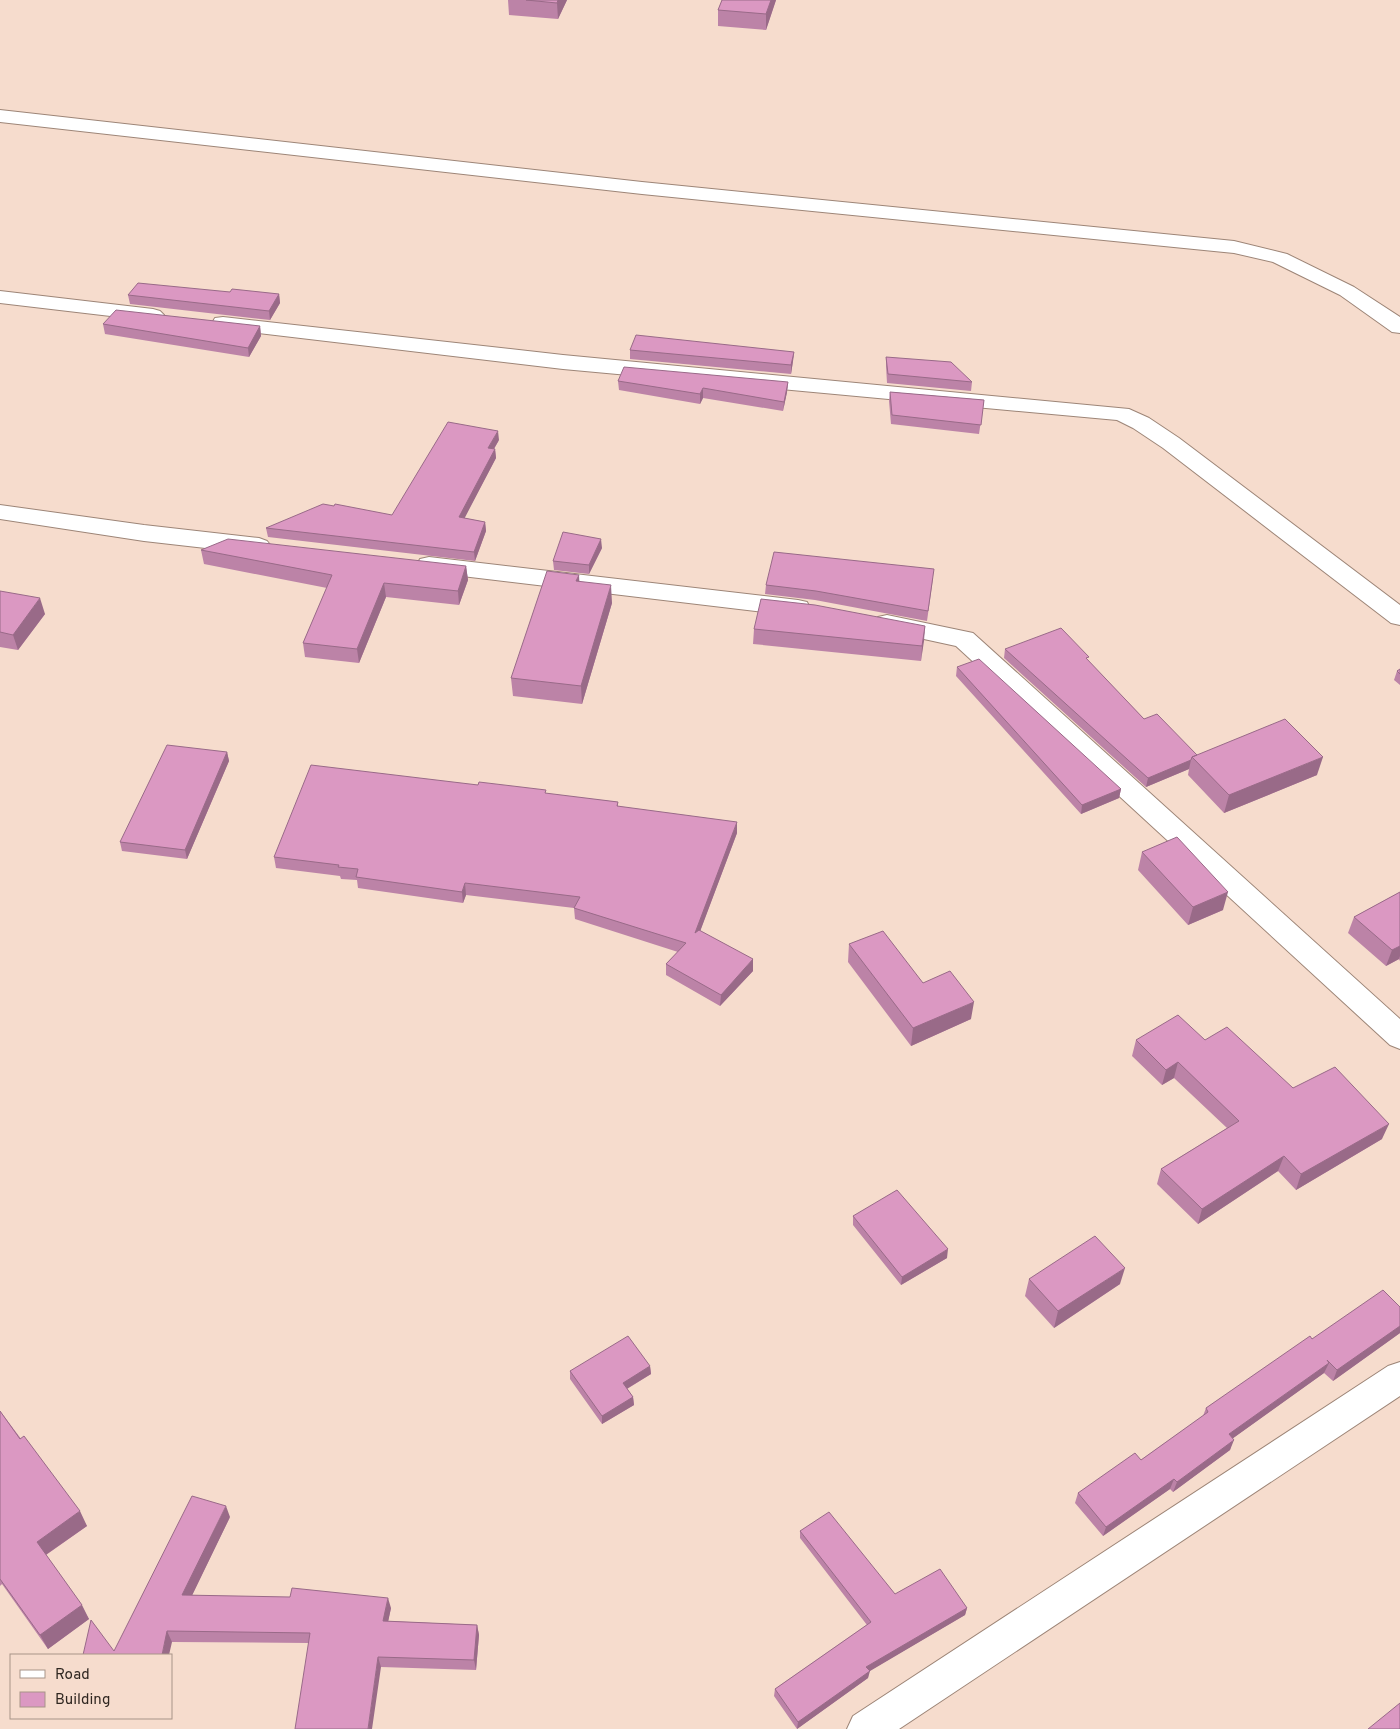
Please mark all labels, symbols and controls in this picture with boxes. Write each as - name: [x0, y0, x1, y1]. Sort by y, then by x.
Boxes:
- legend: [10, 1654, 172, 1719]
- text: Road: [55, 1666, 90, 1685]
- text: Building: [55, 1691, 110, 1710]

